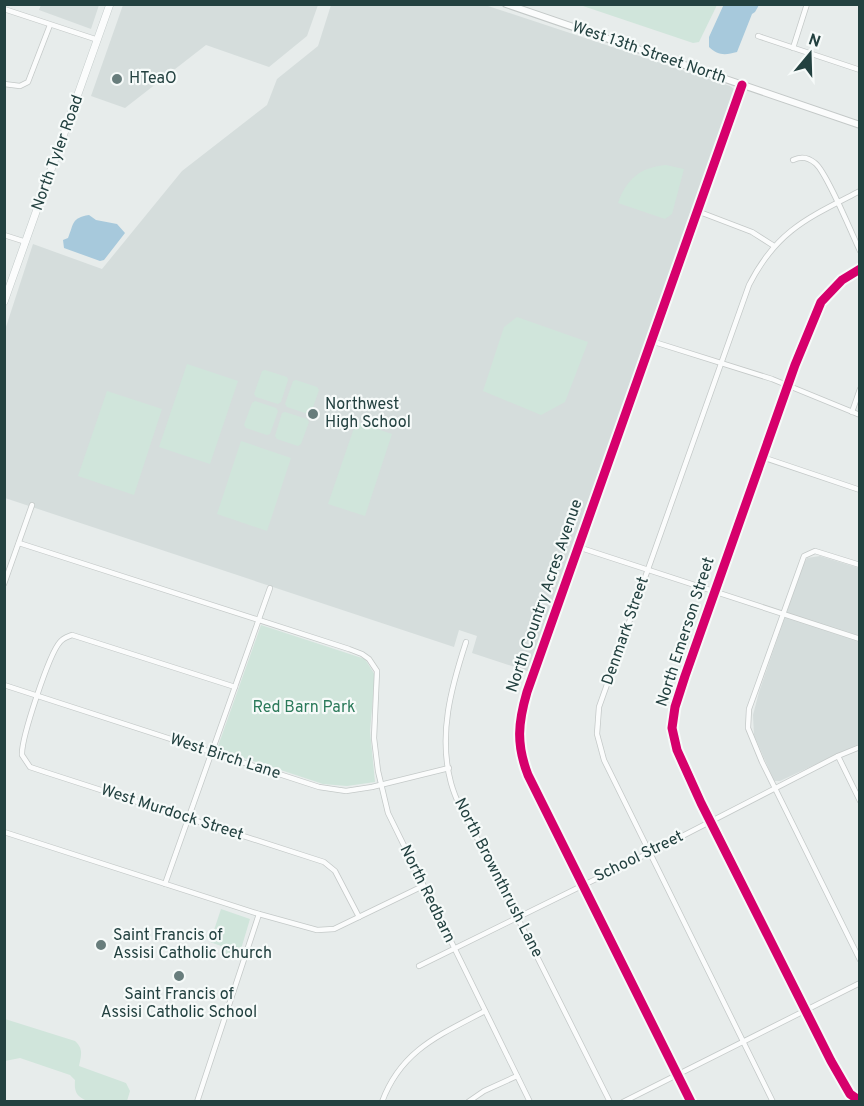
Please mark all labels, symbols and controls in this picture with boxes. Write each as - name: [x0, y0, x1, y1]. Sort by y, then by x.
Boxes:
- street label: West 13th Street North: [569, 17, 729, 89]
- north arrow: [780, 24, 840, 84]
- text: N: [806, 30, 823, 53]
- place label: HTeaO: [129, 69, 177, 89]
- marker: HTeaO: [110, 72, 124, 86]
- street label: North Tyler Road: [28, 92, 88, 214]
- place label: Northwest High School: [325, 395, 411, 433]
- marker: Northwest High School: [306, 407, 320, 421]
- street label: North Country Acres Avenue: [503, 497, 587, 695]
- street label: North Emerson Street: [652, 555, 720, 709]
- street label: Denmark Street: [598, 574, 654, 688]
- park label: Red Barn Park: [252, 698, 356, 718]
- street label: West Birch Lane: [167, 730, 283, 784]
- street label: West Murdock Street: [98, 780, 246, 846]
- street label: North Brownthrush Lane: [449, 795, 547, 961]
- street label: School Street: [591, 827, 687, 887]
- street label: North Redbarn: [395, 842, 459, 946]
- place label: Saint Francis of Assisi Catholic Church: [113, 926, 272, 964]
- marker: Saint Francis of Assisi Catholic Church: [94, 938, 108, 952]
- marker: Saint Francis of Assisi Catholic School: [172, 969, 186, 983]
- place label: Saint Francis of Assisi Catholic School: [101, 985, 257, 1023]

